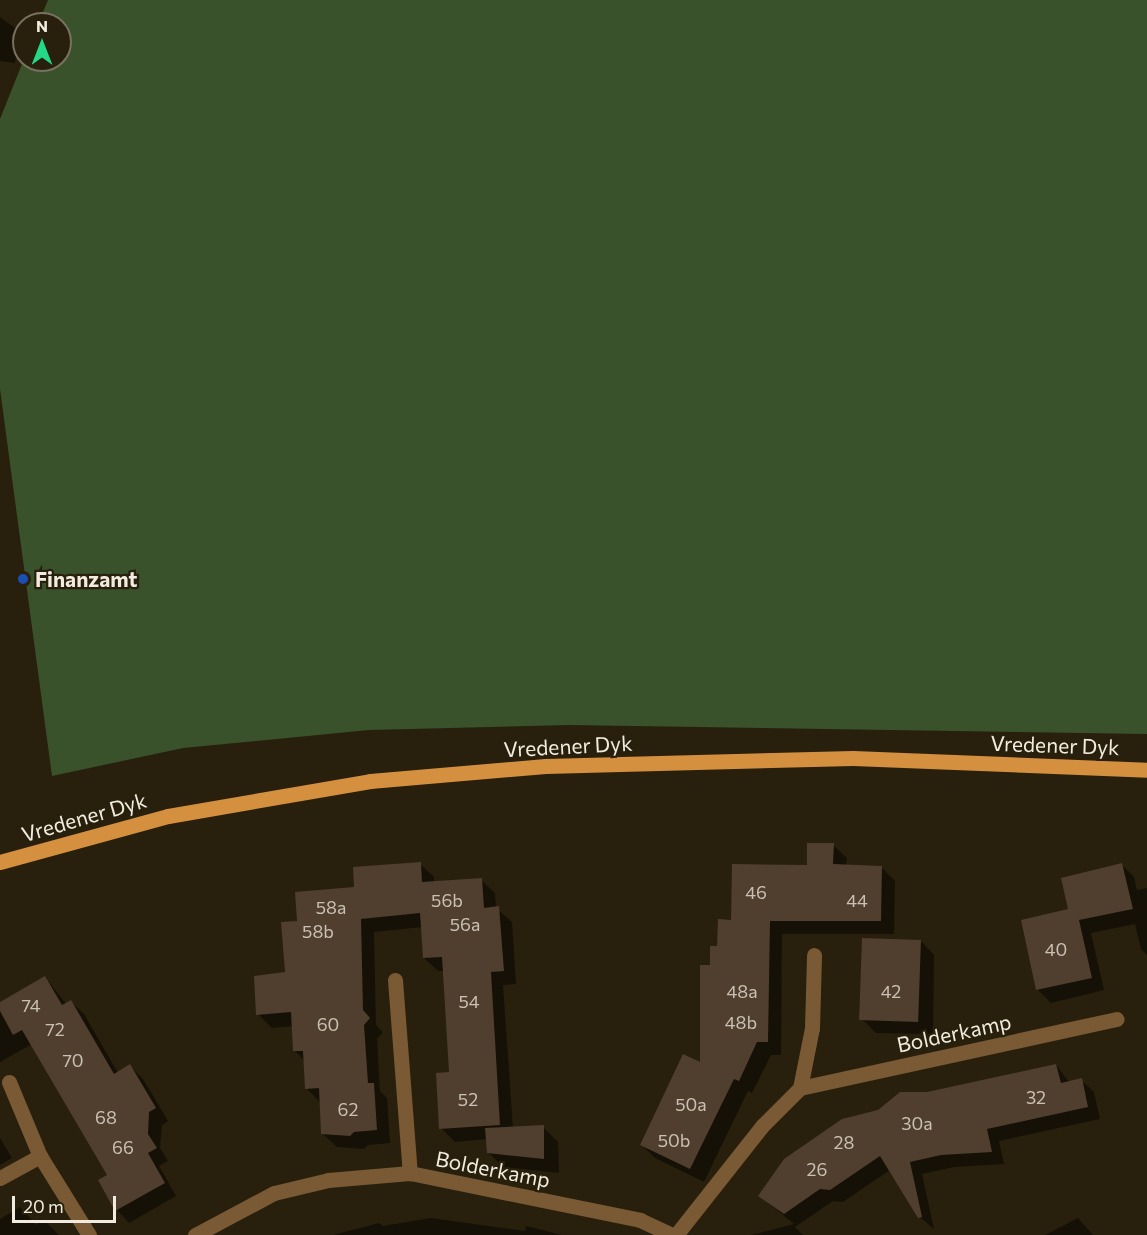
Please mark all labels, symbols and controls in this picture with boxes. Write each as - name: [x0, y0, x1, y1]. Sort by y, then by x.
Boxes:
- north arrow: [12, 12, 72, 72]
- text: N: [36, 16, 48, 35]
- place label: Finanzamt: [35, 566, 137, 592]
- marker: Finanzamt: [16, 572, 30, 586]
- street label: Vredener Dyk: [503, 730, 633, 762]
- street label: Vredener Dyk: [990, 730, 1120, 760]
- street label: Vredener Dyk: [19, 787, 149, 847]
- house number: 46: [745, 881, 767, 903]
- house number: 56b: [431, 889, 463, 911]
- house number: 44: [846, 889, 868, 911]
- house number: 58a: [316, 896, 346, 918]
- house number: 56a: [450, 913, 480, 935]
- house number: 58b: [302, 920, 334, 942]
- house number: 40: [1045, 938, 1067, 960]
- house number: 48a: [726, 980, 758, 1002]
- house number: 42: [881, 980, 901, 1002]
- house number: 54: [458, 990, 480, 1012]
- house number: 74: [21, 994, 41, 1016]
- street label: Bolderkamp: [895, 1009, 1013, 1057]
- house number: 48b: [725, 1011, 757, 1033]
- house number: 60: [317, 1013, 339, 1035]
- house number: 72: [45, 1018, 65, 1040]
- house number: 70: [62, 1049, 84, 1071]
- house number: 32: [1026, 1086, 1046, 1108]
- house number: 52: [458, 1088, 478, 1110]
- house number: 50a: [675, 1093, 707, 1115]
- house number: 62: [338, 1098, 358, 1120]
- house number: 68: [95, 1106, 117, 1128]
- house number: 30a: [901, 1112, 933, 1134]
- house number: 50b: [658, 1129, 690, 1151]
- house number: 28: [834, 1131, 854, 1153]
- house number: 66: [112, 1136, 134, 1158]
- street label: Bolderkamp: [434, 1146, 552, 1192]
- house number: 26: [807, 1158, 827, 1180]
- scale bar: [15, 1184, 118, 1222]
- text: 20 m: [23, 1195, 64, 1217]

